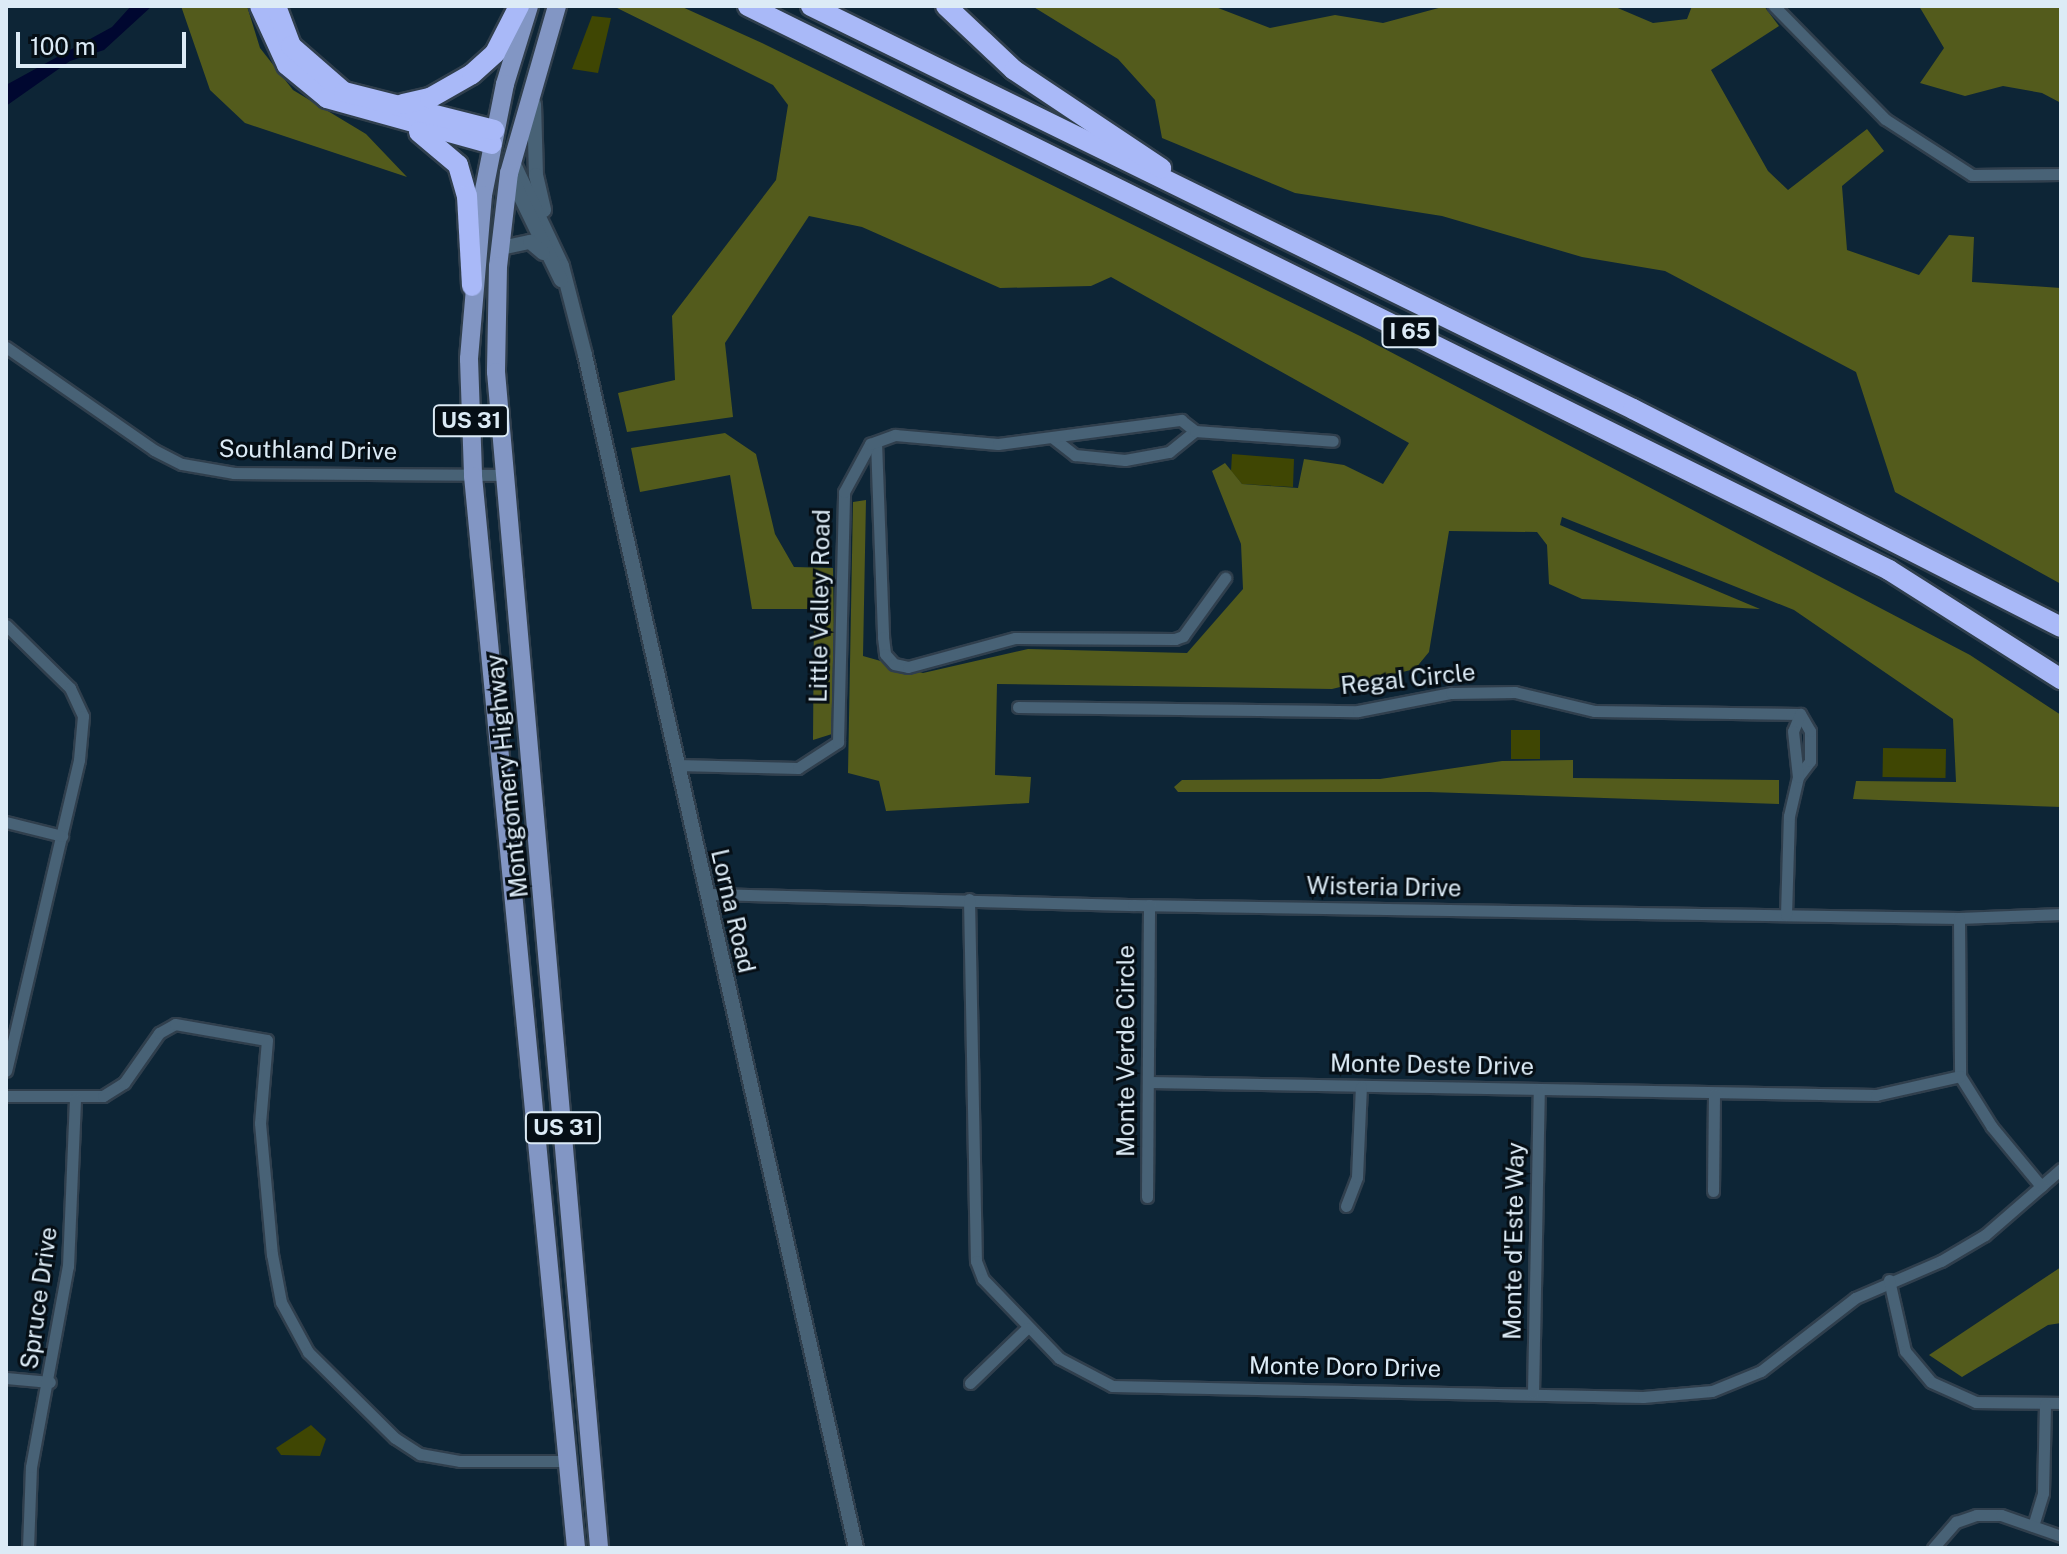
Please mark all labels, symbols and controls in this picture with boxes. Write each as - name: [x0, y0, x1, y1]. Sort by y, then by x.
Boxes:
- scale bar: [20, 16, 190, 66]
- text: 100 m: [30, 32, 96, 60]
- road number: I 65: [1380, 314, 1440, 350]
- road number: US 31: [431, 403, 511, 439]
- street label: Southland Drive: [218, 434, 398, 466]
- street label: Little Valley Road: [804, 509, 836, 703]
- street label: Montgomery Highway: [480, 653, 534, 899]
- street label: Regal Circle: [1339, 658, 1477, 700]
- street label: Lorna Road: [705, 846, 761, 976]
- street label: Wisteria Drive: [1306, 871, 1462, 903]
- street label: Monte Verde Circle: [1112, 945, 1140, 1157]
- street label: Monte Deste Drive: [1330, 1049, 1534, 1081]
- road number: US 31: [523, 1110, 603, 1146]
- street label: Monte d'Este Way: [1498, 1141, 1530, 1341]
- street label: Spruce Drive: [15, 1225, 63, 1371]
- street label: Monte Doro Drive: [1248, 1351, 1442, 1383]

